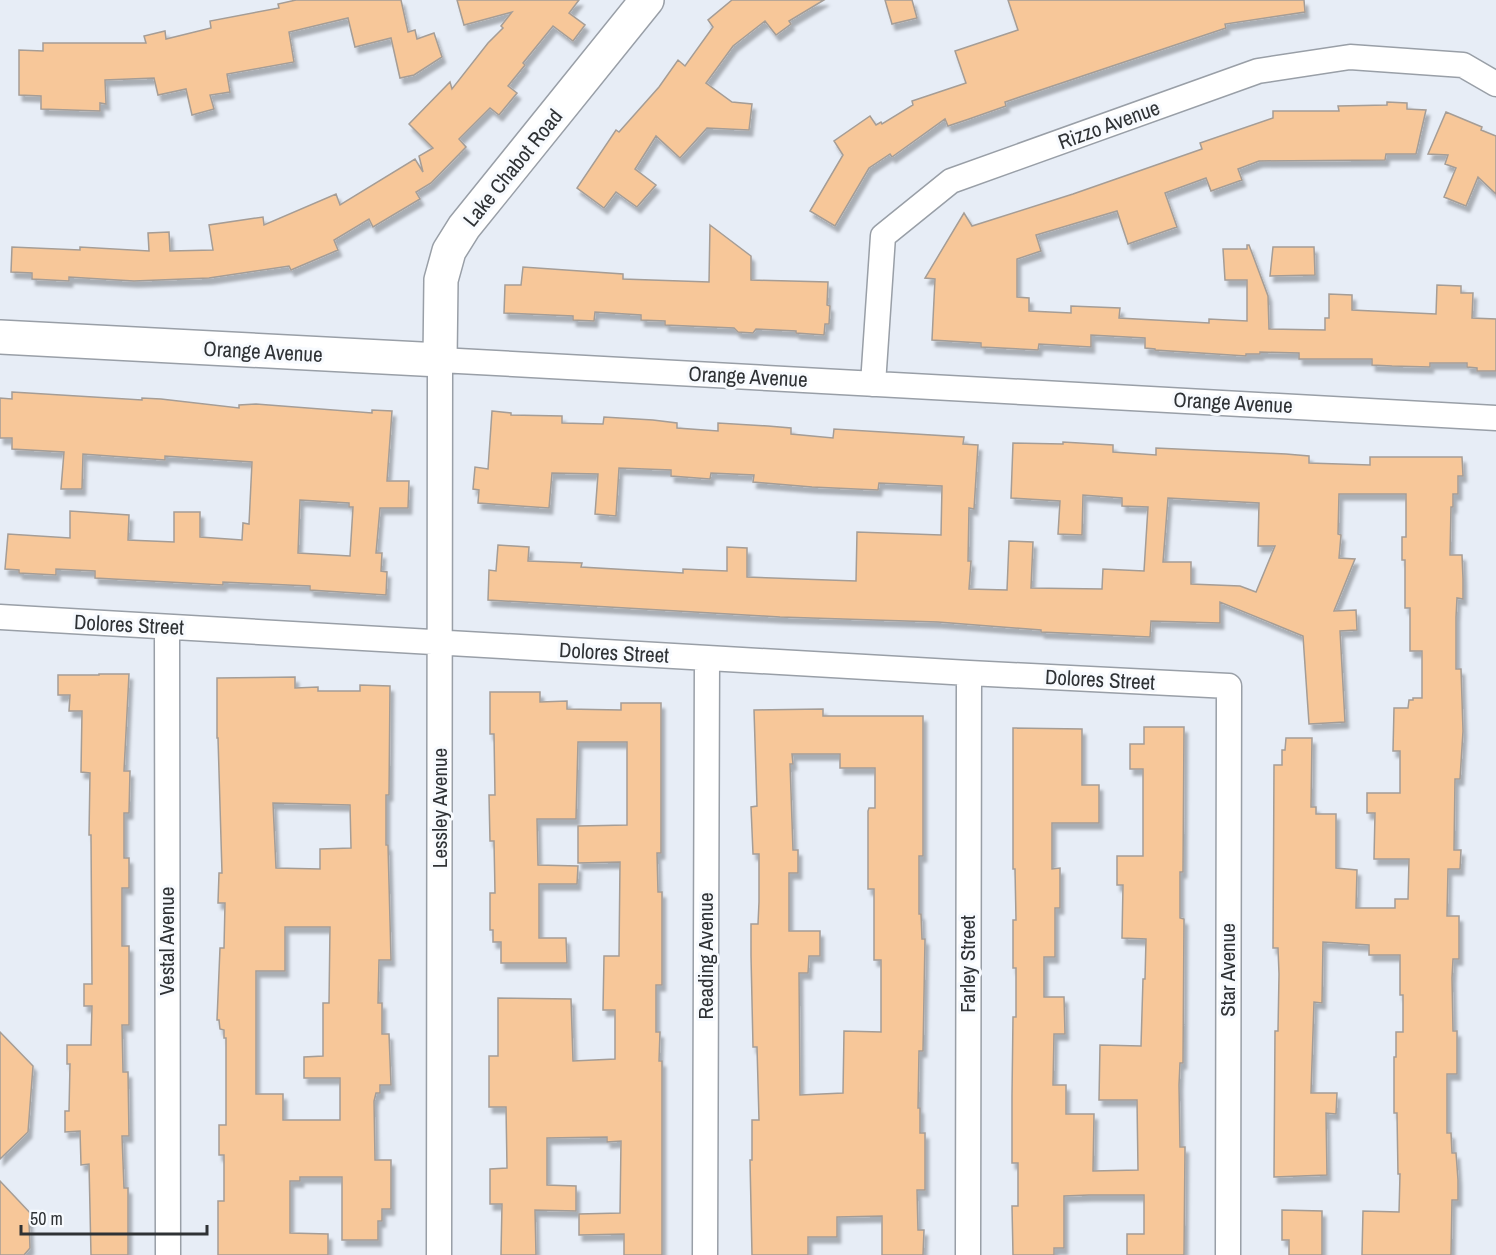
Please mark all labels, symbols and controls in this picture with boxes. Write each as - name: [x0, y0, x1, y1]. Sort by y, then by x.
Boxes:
- street label: Rizzo Avenue: [1054, 93, 1164, 156]
- street label: Lake Chabot Road: [456, 103, 569, 233]
- street label: Orange Avenue: [203, 334, 323, 369]
- street label: Orange Avenue: [688, 359, 808, 394]
- street label: Orange Avenue: [1173, 385, 1293, 420]
- street label: Dolores Street: [73, 607, 185, 642]
- street label: Dolores Street: [558, 635, 670, 670]
- street label: Dolores Street: [1044, 662, 1156, 697]
- street label: Lessley Avenue: [425, 748, 454, 868]
- street label: Vestal Avenue: [152, 887, 181, 995]
- street label: Reading Avenue: [691, 892, 720, 1020]
- street label: Farley Street: [953, 915, 982, 1013]
- street label: Star Avenue: [1213, 923, 1242, 1017]
- scale bar: [21, 1198, 207, 1236]
- text: 50 m: [30, 1206, 63, 1231]

